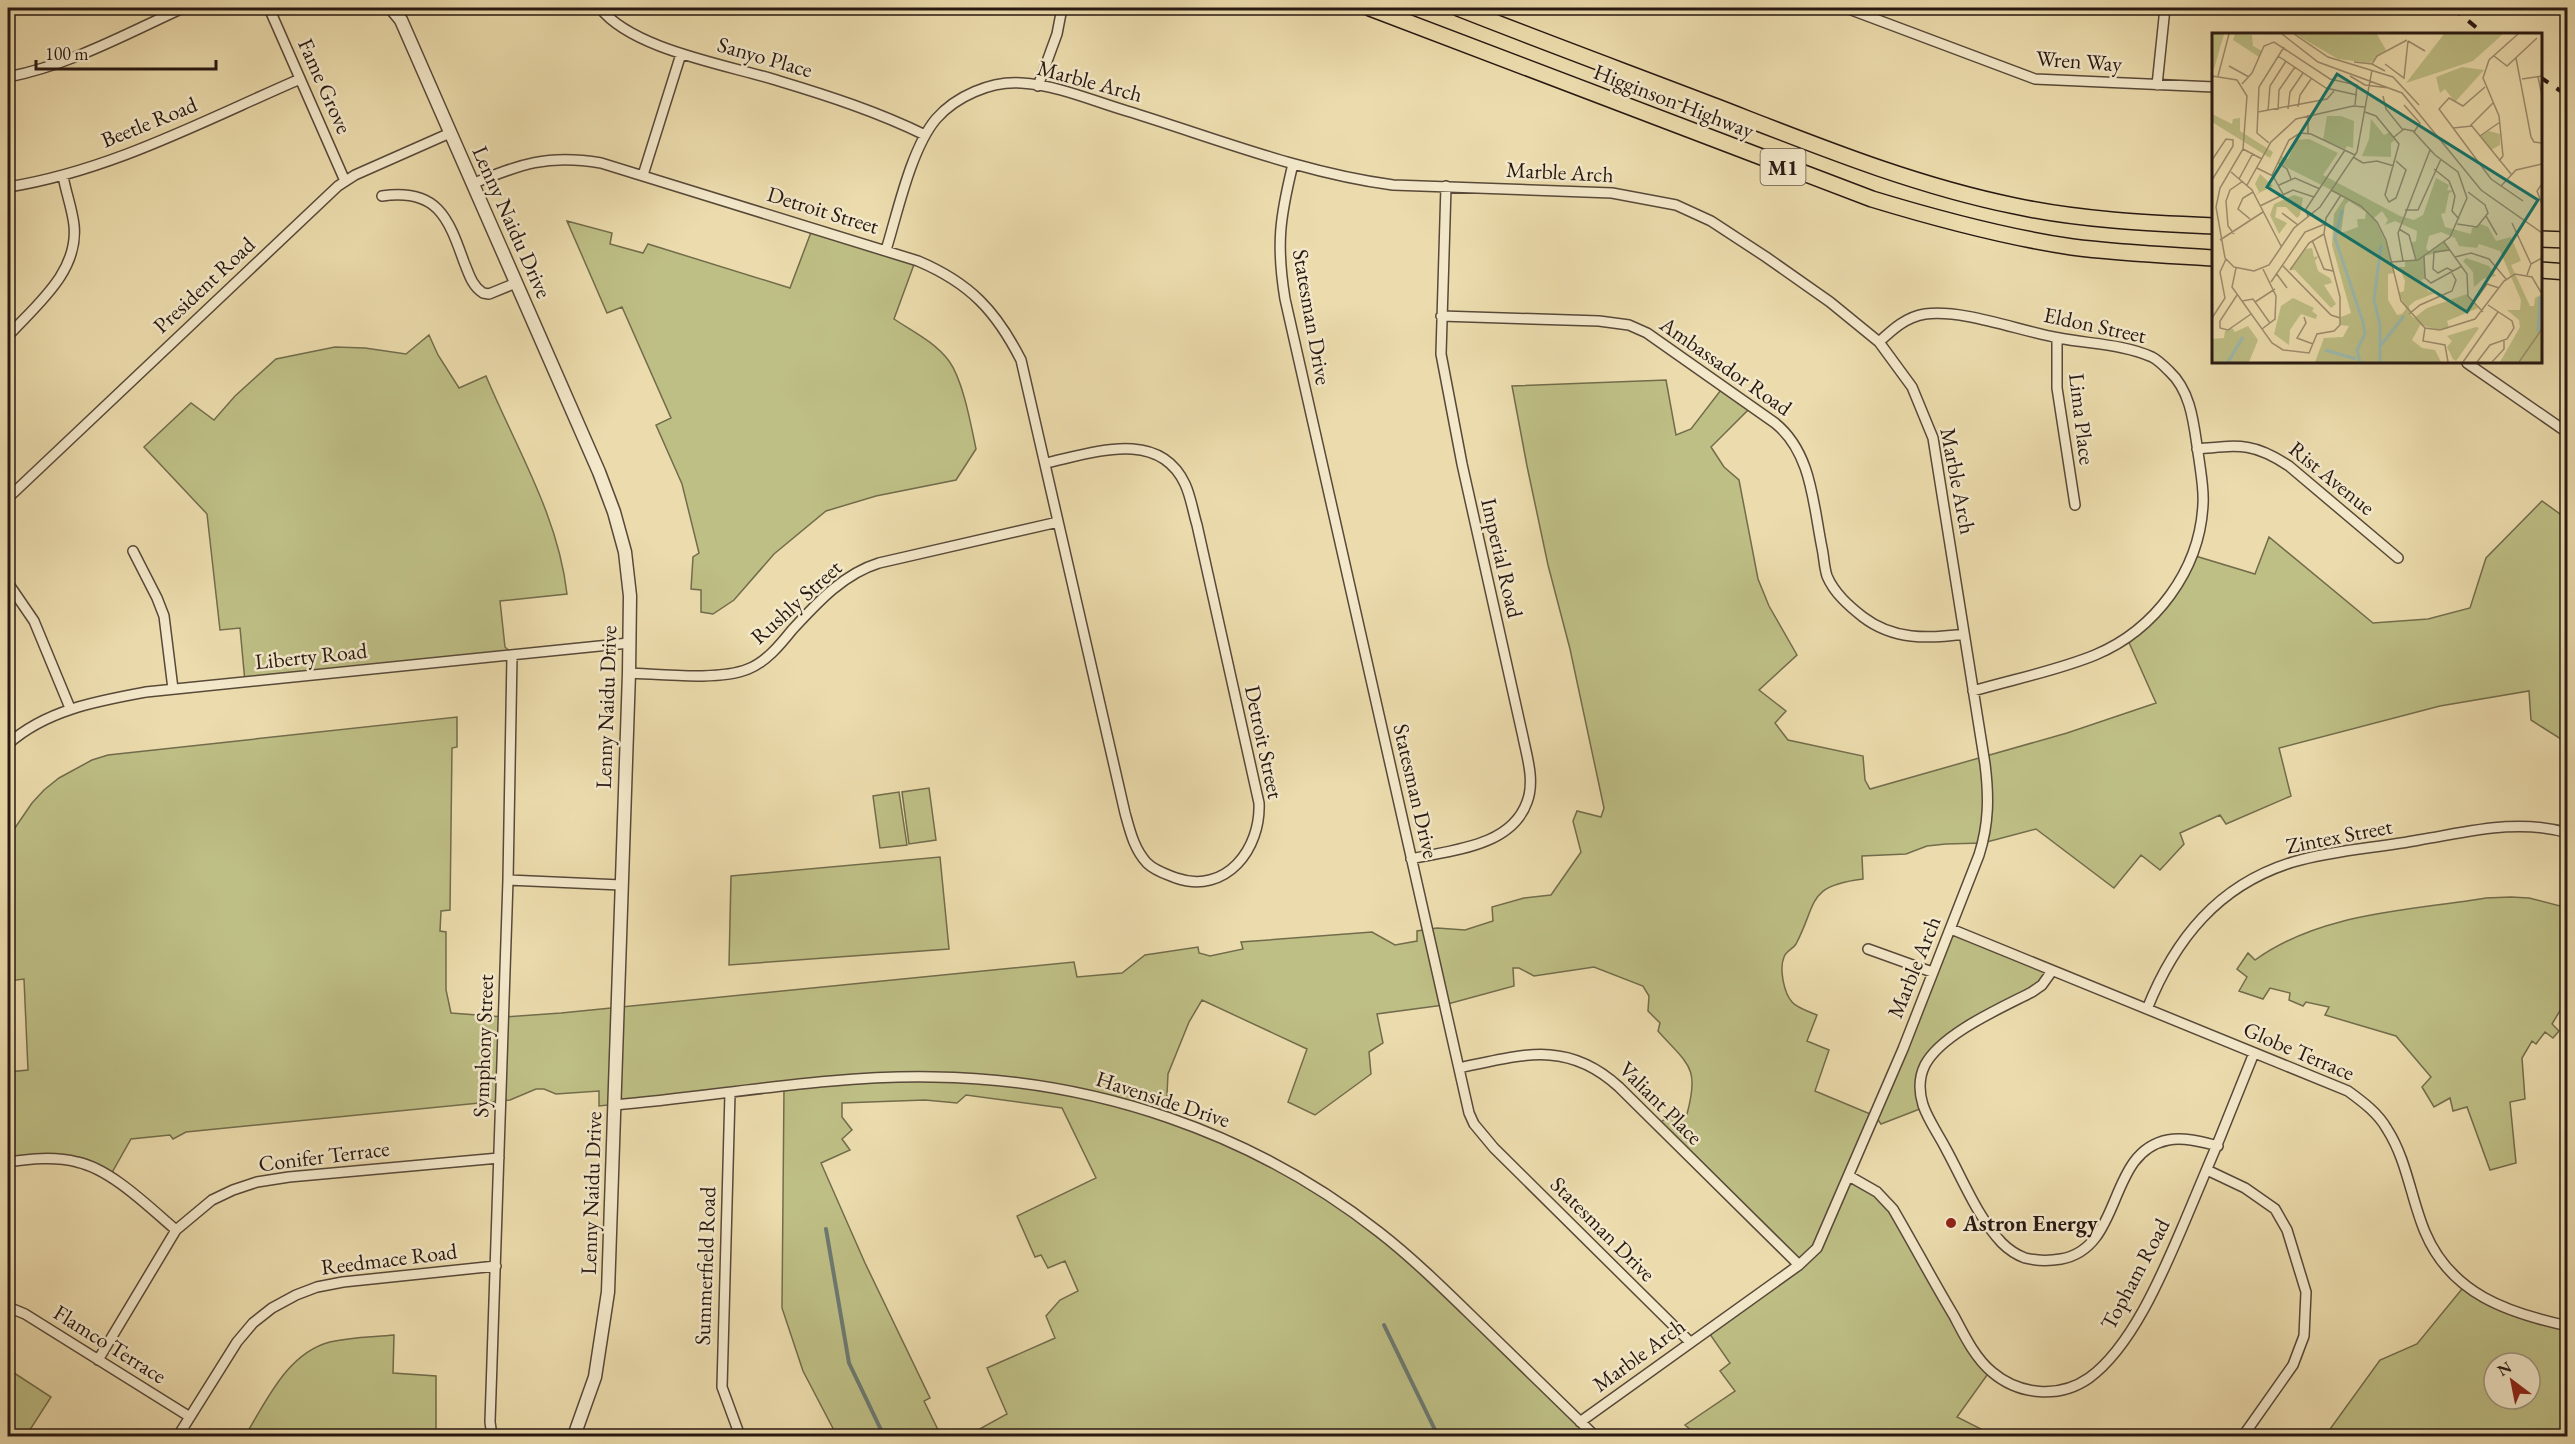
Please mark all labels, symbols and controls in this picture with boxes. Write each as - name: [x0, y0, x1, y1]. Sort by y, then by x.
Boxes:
- street label: Sanyo Place: [714, 30, 816, 84]
- scale bar: [36, 33, 216, 71]
- inset map: [2212, 33, 2542, 363]
- street label: Fame Grove: [291, 34, 359, 138]
- text: 100 m: [45, 42, 89, 65]
- street label: Wren Way: [2035, 44, 2123, 78]
- street label: Marble Arch: [1034, 53, 1146, 109]
- street label: Higginson Highway: [1590, 57, 1759, 145]
- street label: Beetle Road: [97, 89, 202, 154]
- street label: Lenny Naidu Drive: [465, 141, 559, 303]
- road number: M1: [1760, 149, 1806, 185]
- street label: Marble Arch: [1506, 155, 1614, 189]
- street label: Detroit Street: [764, 179, 882, 241]
- street label: President Road: [147, 230, 262, 340]
- street label: Statesman Drive: [1286, 247, 1338, 388]
- street label: Eldon Street: [2041, 300, 2149, 350]
- street label: Ambassador Road: [1653, 309, 1798, 423]
- street label: Lima Place: [2062, 372, 2102, 467]
- street label: Marble Arch: [1933, 425, 1983, 537]
- street label: Rist Avenue: [2283, 434, 2381, 522]
- street label: Imperial Road: [1474, 495, 1530, 621]
- street label: Rushly Street: [744, 553, 848, 651]
- street label: Lenny Naidu Drive: [589, 624, 623, 789]
- street label: Liberty Road: [254, 636, 369, 676]
- street label: Detroit Street: [1238, 683, 1290, 802]
- street label: Statesman Drive: [1386, 721, 1446, 862]
- street label: Zintex Street: [2283, 811, 2395, 861]
- street label: Marble Arch: [1880, 912, 1948, 1022]
- street label: Symphony Street: [466, 974, 500, 1118]
- street label: Globe Terrace: [2239, 1015, 2359, 1088]
- street label: Valiant Place: [1613, 1055, 1709, 1151]
- street label: Havenside Drive: [1092, 1064, 1234, 1134]
- street label: Lenny Naidu Drive: [574, 1110, 608, 1275]
- street label: Conifer Terrace: [257, 1134, 392, 1178]
- street label: Statesman Drive: [1544, 1170, 1662, 1288]
- street label: Summerfield Road: [688, 1185, 722, 1346]
- place label: Astron Energy: [1962, 1209, 2098, 1238]
- street label: Topham Road: [2094, 1213, 2177, 1335]
- marker: Astron Energy: [1944, 1216, 1958, 1230]
- street label: Reedmace Road: [319, 1236, 460, 1282]
- street label: Flamco Terrace: [48, 1298, 172, 1390]
- street label: Marble Arch: [1587, 1312, 1691, 1398]
- north arrow: [2482, 1351, 2542, 1411]
- text: N: [2493, 1356, 2515, 1381]

